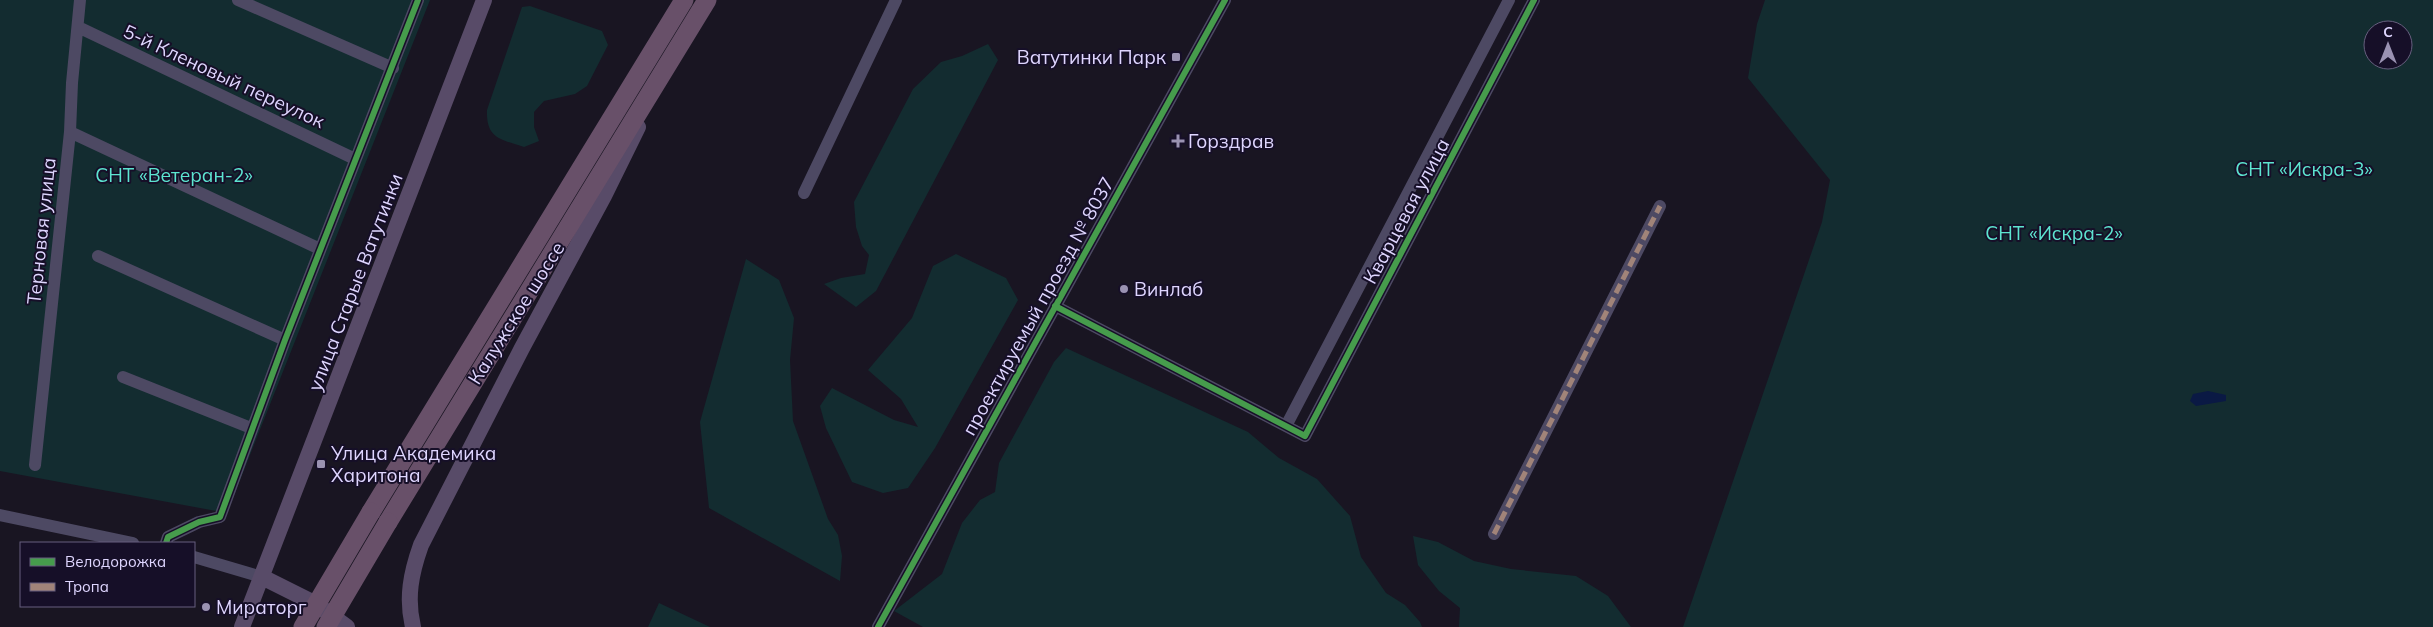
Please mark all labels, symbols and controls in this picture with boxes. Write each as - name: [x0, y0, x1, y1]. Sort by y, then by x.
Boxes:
- street label: 5-й Кленовый переулок: [120, 19, 329, 134]
- north arrow: [2363, 20, 2413, 70]
- text: С: [2383, 23, 2393, 41]
- place label: Ватутинки Парк: [1017, 45, 1167, 69]
- marker: Ватутинки Парк: [1170, 51, 1182, 63]
- place label: Горздрав: [1188, 129, 1274, 153]
- street label: Кварцевая улица: [1358, 134, 1454, 288]
- marker: Горздрав: [1172, 135, 1184, 147]
- street label: Терновая улица: [21, 156, 61, 306]
- park label: СНТ «Искра-3»: [2235, 157, 2373, 181]
- park label: СНТ «Ветеран-2»: [95, 163, 253, 187]
- street label: улица Старые Ватутинки: [302, 170, 408, 394]
- street label: проектируемый проезд № 8037: [957, 172, 1119, 440]
- park label: СНТ «Искра-2»: [1985, 221, 2123, 245]
- street label: Калужское шоссе: [463, 237, 569, 389]
- place label: Винлаб: [1134, 277, 1203, 301]
- marker: Винлаб: [1118, 283, 1130, 295]
- place label: Улица Академика Харитона: [330, 441, 496, 487]
- marker: Улица Академика Харитона: [315, 458, 327, 470]
- legend: [20, 542, 195, 607]
- text: Велодорожка: [65, 552, 166, 571]
- text: Тропа: [65, 577, 109, 596]
- place label: Мираторг: [216, 595, 307, 619]
- marker: Мираторг: [200, 601, 212, 613]

